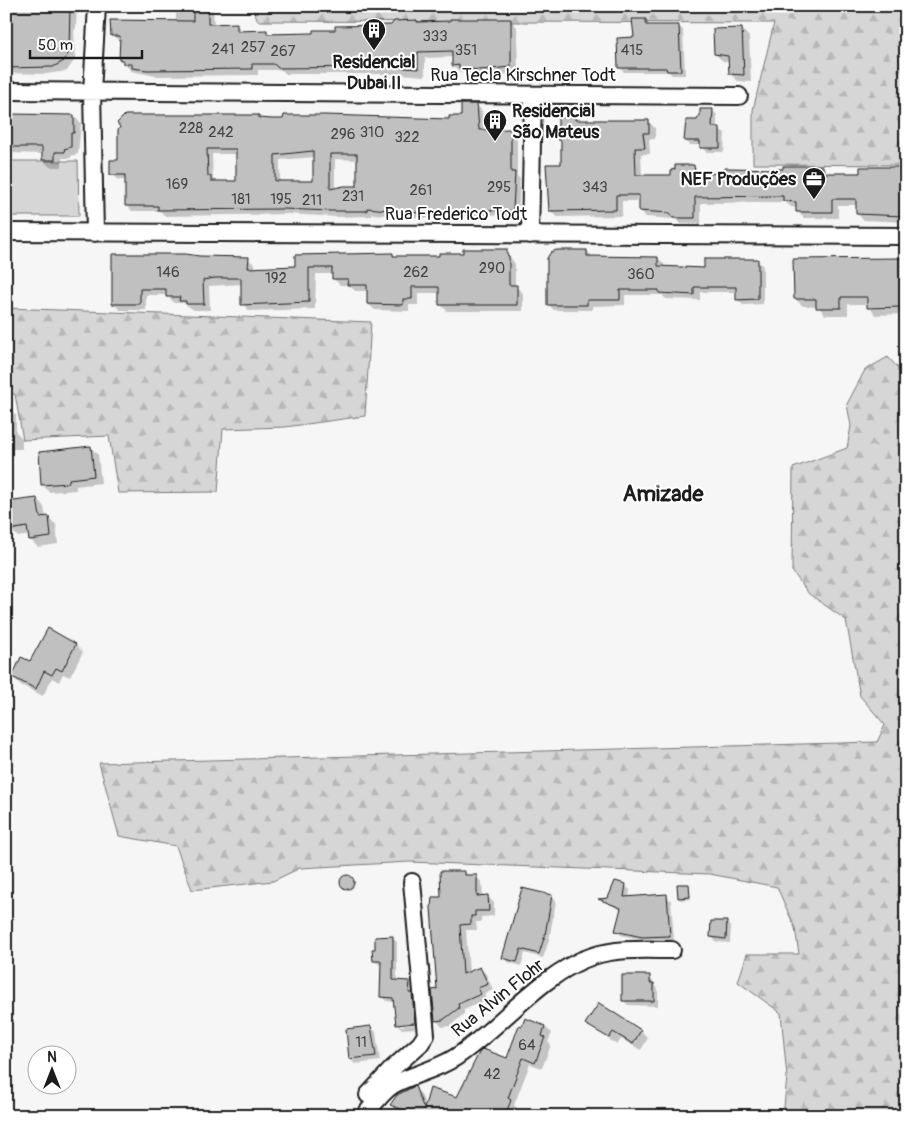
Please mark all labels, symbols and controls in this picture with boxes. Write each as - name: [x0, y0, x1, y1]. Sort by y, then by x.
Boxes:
- building icon: Residencial Dubai II: [361, 17, 387, 51]
- house number: 333: [422, 27, 448, 46]
- scale bar: [30, 28, 142, 60]
- text: 50 m: [38, 36, 73, 55]
- house number: 257: [241, 38, 265, 57]
- house number: 241: [212, 40, 234, 59]
- house number: 351: [455, 41, 477, 60]
- house number: 415: [621, 41, 643, 60]
- house number: 267: [271, 42, 296, 61]
- place label: Residencial Dubai II: [332, 51, 416, 95]
- street label: Rua Tecla Kirschner Todt: [430, 64, 617, 87]
- place label: Residencial São Mateus: [512, 100, 600, 144]
- building icon: Residencial São Mateus: [482, 108, 508, 142]
- house number: 228: [179, 119, 204, 138]
- house number: 242: [208, 123, 234, 142]
- house number: 310: [360, 123, 384, 142]
- house number: 296: [331, 125, 355, 144]
- house number: 322: [394, 128, 420, 147]
- office icon: NEF Produções: [801, 166, 827, 200]
- place label: NEF Produções: [680, 168, 797, 191]
- house number: 169: [166, 175, 188, 194]
- house number: 295: [487, 178, 511, 197]
- house number: 343: [582, 178, 608, 197]
- house number: 261: [410, 181, 432, 200]
- house number: 231: [342, 187, 364, 206]
- house number: 181: [231, 190, 251, 209]
- house number: 195: [270, 190, 292, 209]
- house number: 211: [302, 191, 322, 210]
- street label: Rua Frederico Todt: [385, 203, 528, 226]
- house number: 290: [479, 259, 505, 278]
- house number: 146: [156, 263, 180, 282]
- house number: 262: [403, 263, 429, 282]
- house number: 360: [627, 265, 655, 284]
- house number: 192: [265, 269, 287, 288]
- district label: Amizade: [623, 480, 705, 508]
- street label: Rua Alvin Flohr: [447, 953, 549, 1042]
- house number: 11: [355, 1033, 367, 1052]
- house number: 64: [518, 1036, 536, 1055]
- north arrow: [28, 1044, 78, 1094]
- text: N: [47, 1049, 57, 1066]
- house number: 42: [483, 1065, 501, 1084]

